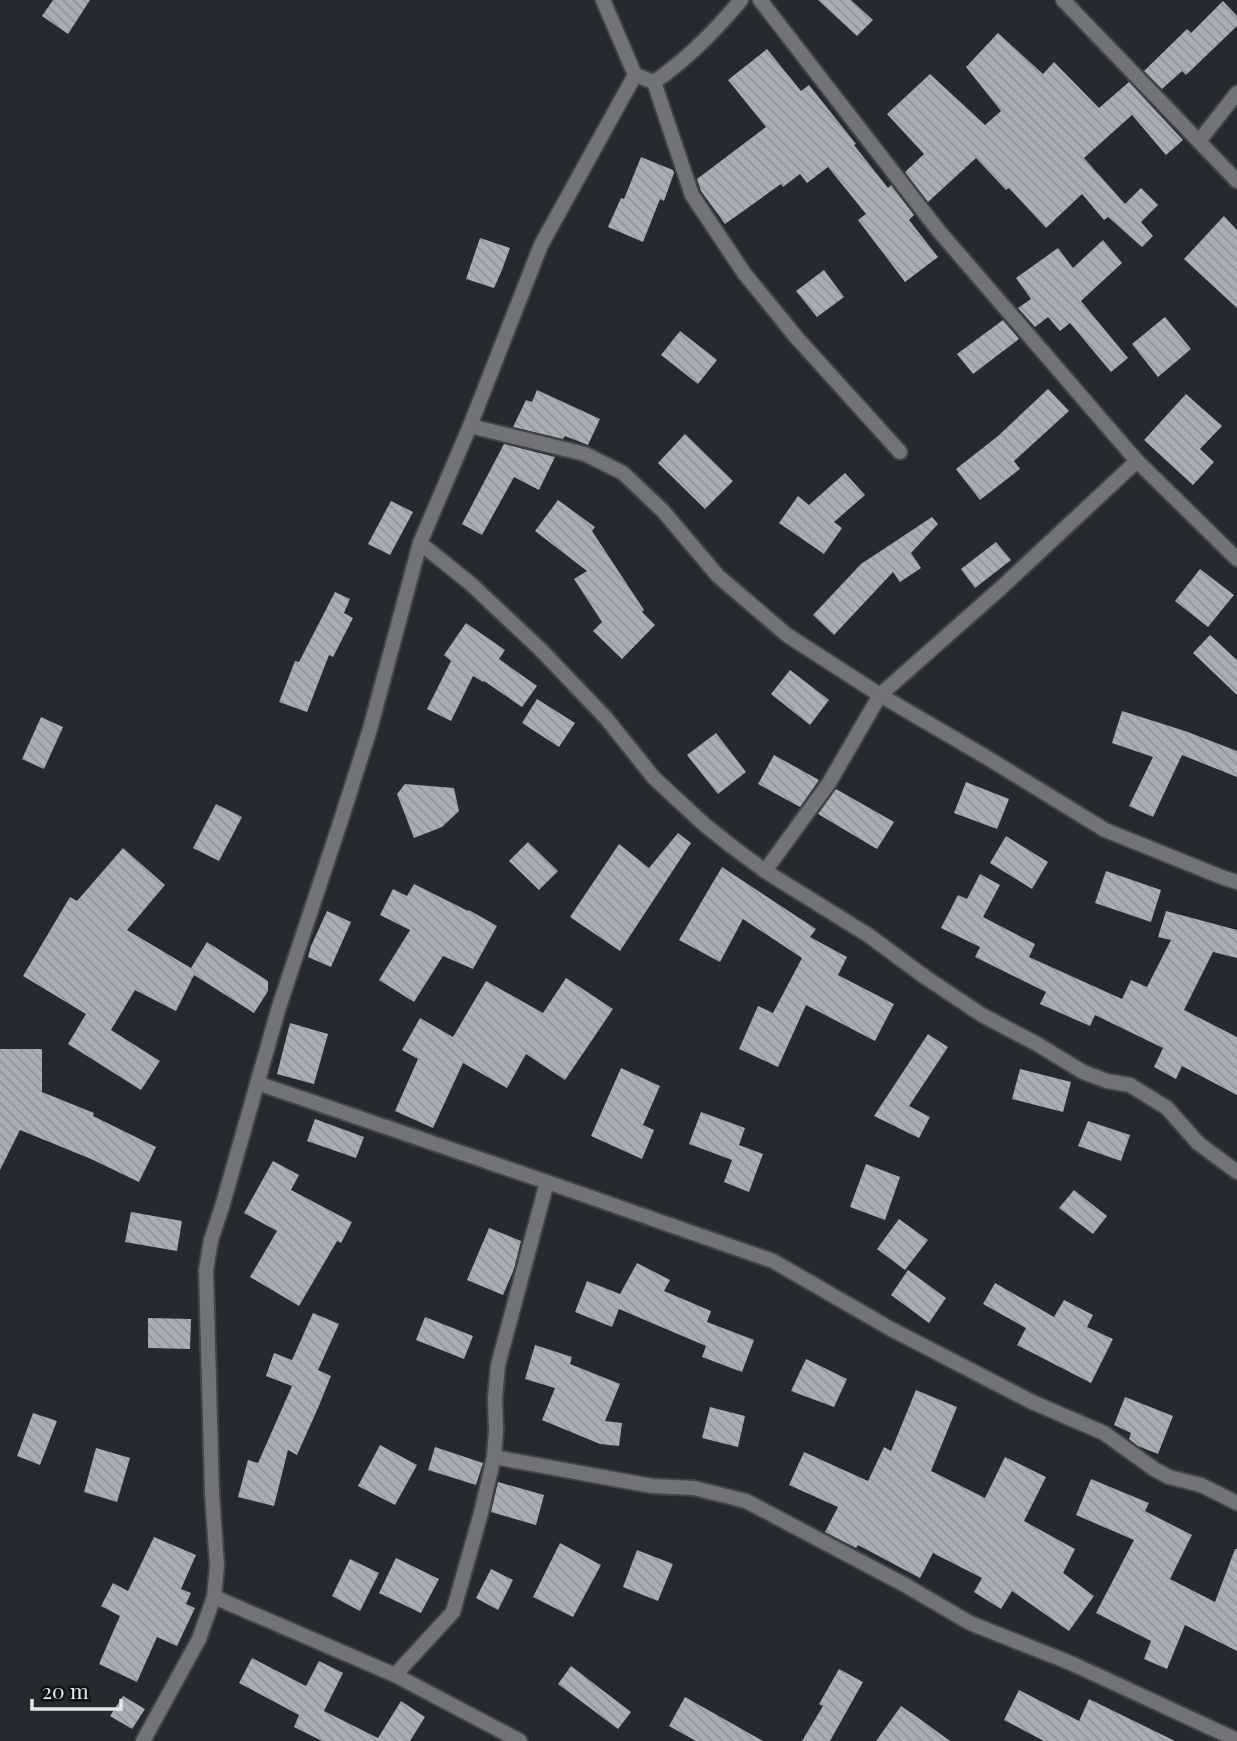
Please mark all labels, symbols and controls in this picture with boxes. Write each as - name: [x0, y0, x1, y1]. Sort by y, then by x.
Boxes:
- scale bar: [32, 1668, 121, 1712]
- text: 20 m: [42, 1676, 89, 1704]

